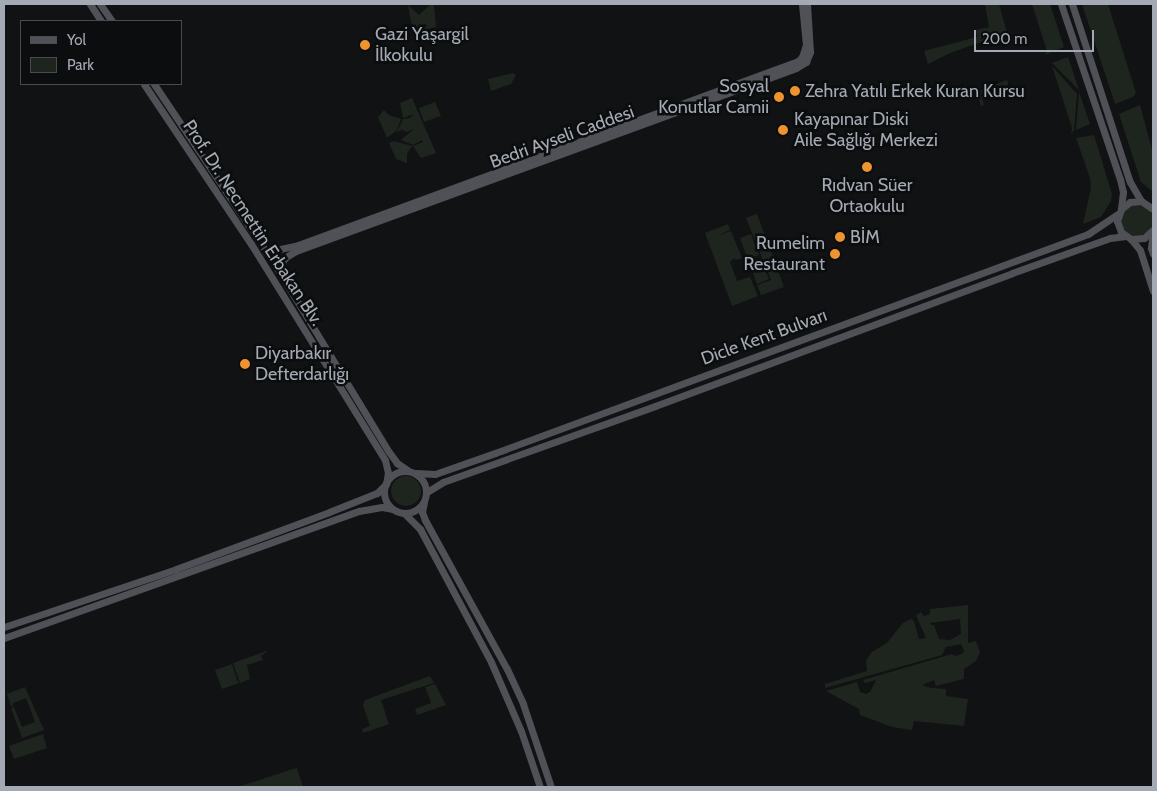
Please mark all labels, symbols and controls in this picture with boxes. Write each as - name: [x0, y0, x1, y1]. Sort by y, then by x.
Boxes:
- legend: [20, 20, 182, 85]
- scale bar: [977, 20, 1097, 52]
- place label: Gazi Yaşargil İlkokulu: [375, 24, 469, 66]
- text: 200 m: [982, 30, 1027, 48]
- text: Yol: [67, 31, 86, 49]
- marker: Gazi Yaşargil İlkokulu: [359, 39, 371, 51]
- text: Park: [67, 56, 94, 74]
- place label: Sosyal Konutlar Camii: [658, 76, 769, 118]
- place label: Zehra Yatılı Erkek Kuran Kursu: [805, 80, 1025, 102]
- marker: Zehra Yatılı Erkek Kuran Kursu: [789, 85, 801, 97]
- marker: Sosyal Konutlar Camii: [773, 91, 785, 103]
- street label: Bedri Ayseli Caddesi: [487, 101, 637, 173]
- place label: Kayapınar Diski Aile Sağlığı Merkezi: [794, 109, 938, 152]
- street label: Prof. Dr. Necmettin Erbakan Blv.: [178, 116, 328, 330]
- marker: Kayapınar Diski Aile Sağlığı Merkezi: [776, 123, 790, 137]
- marker: Rıdvan Süer Ortaokulu: [861, 161, 873, 173]
- place label: Rıdvan Süer Ortaokulu: [822, 175, 912, 218]
- place label: BİM: [850, 226, 880, 248]
- marker: BİM: [834, 231, 846, 243]
- place label: Rumelim Restaurant: [743, 233, 825, 276]
- marker: Rumelim Restaurant: [829, 248, 841, 260]
- street label: Dicle Kent Bulvarı: [698, 304, 830, 370]
- place label: Diyarbakır Defterdarlığı: [255, 343, 349, 386]
- marker: Diyarbakır Defterdarlığı: [239, 358, 251, 370]

